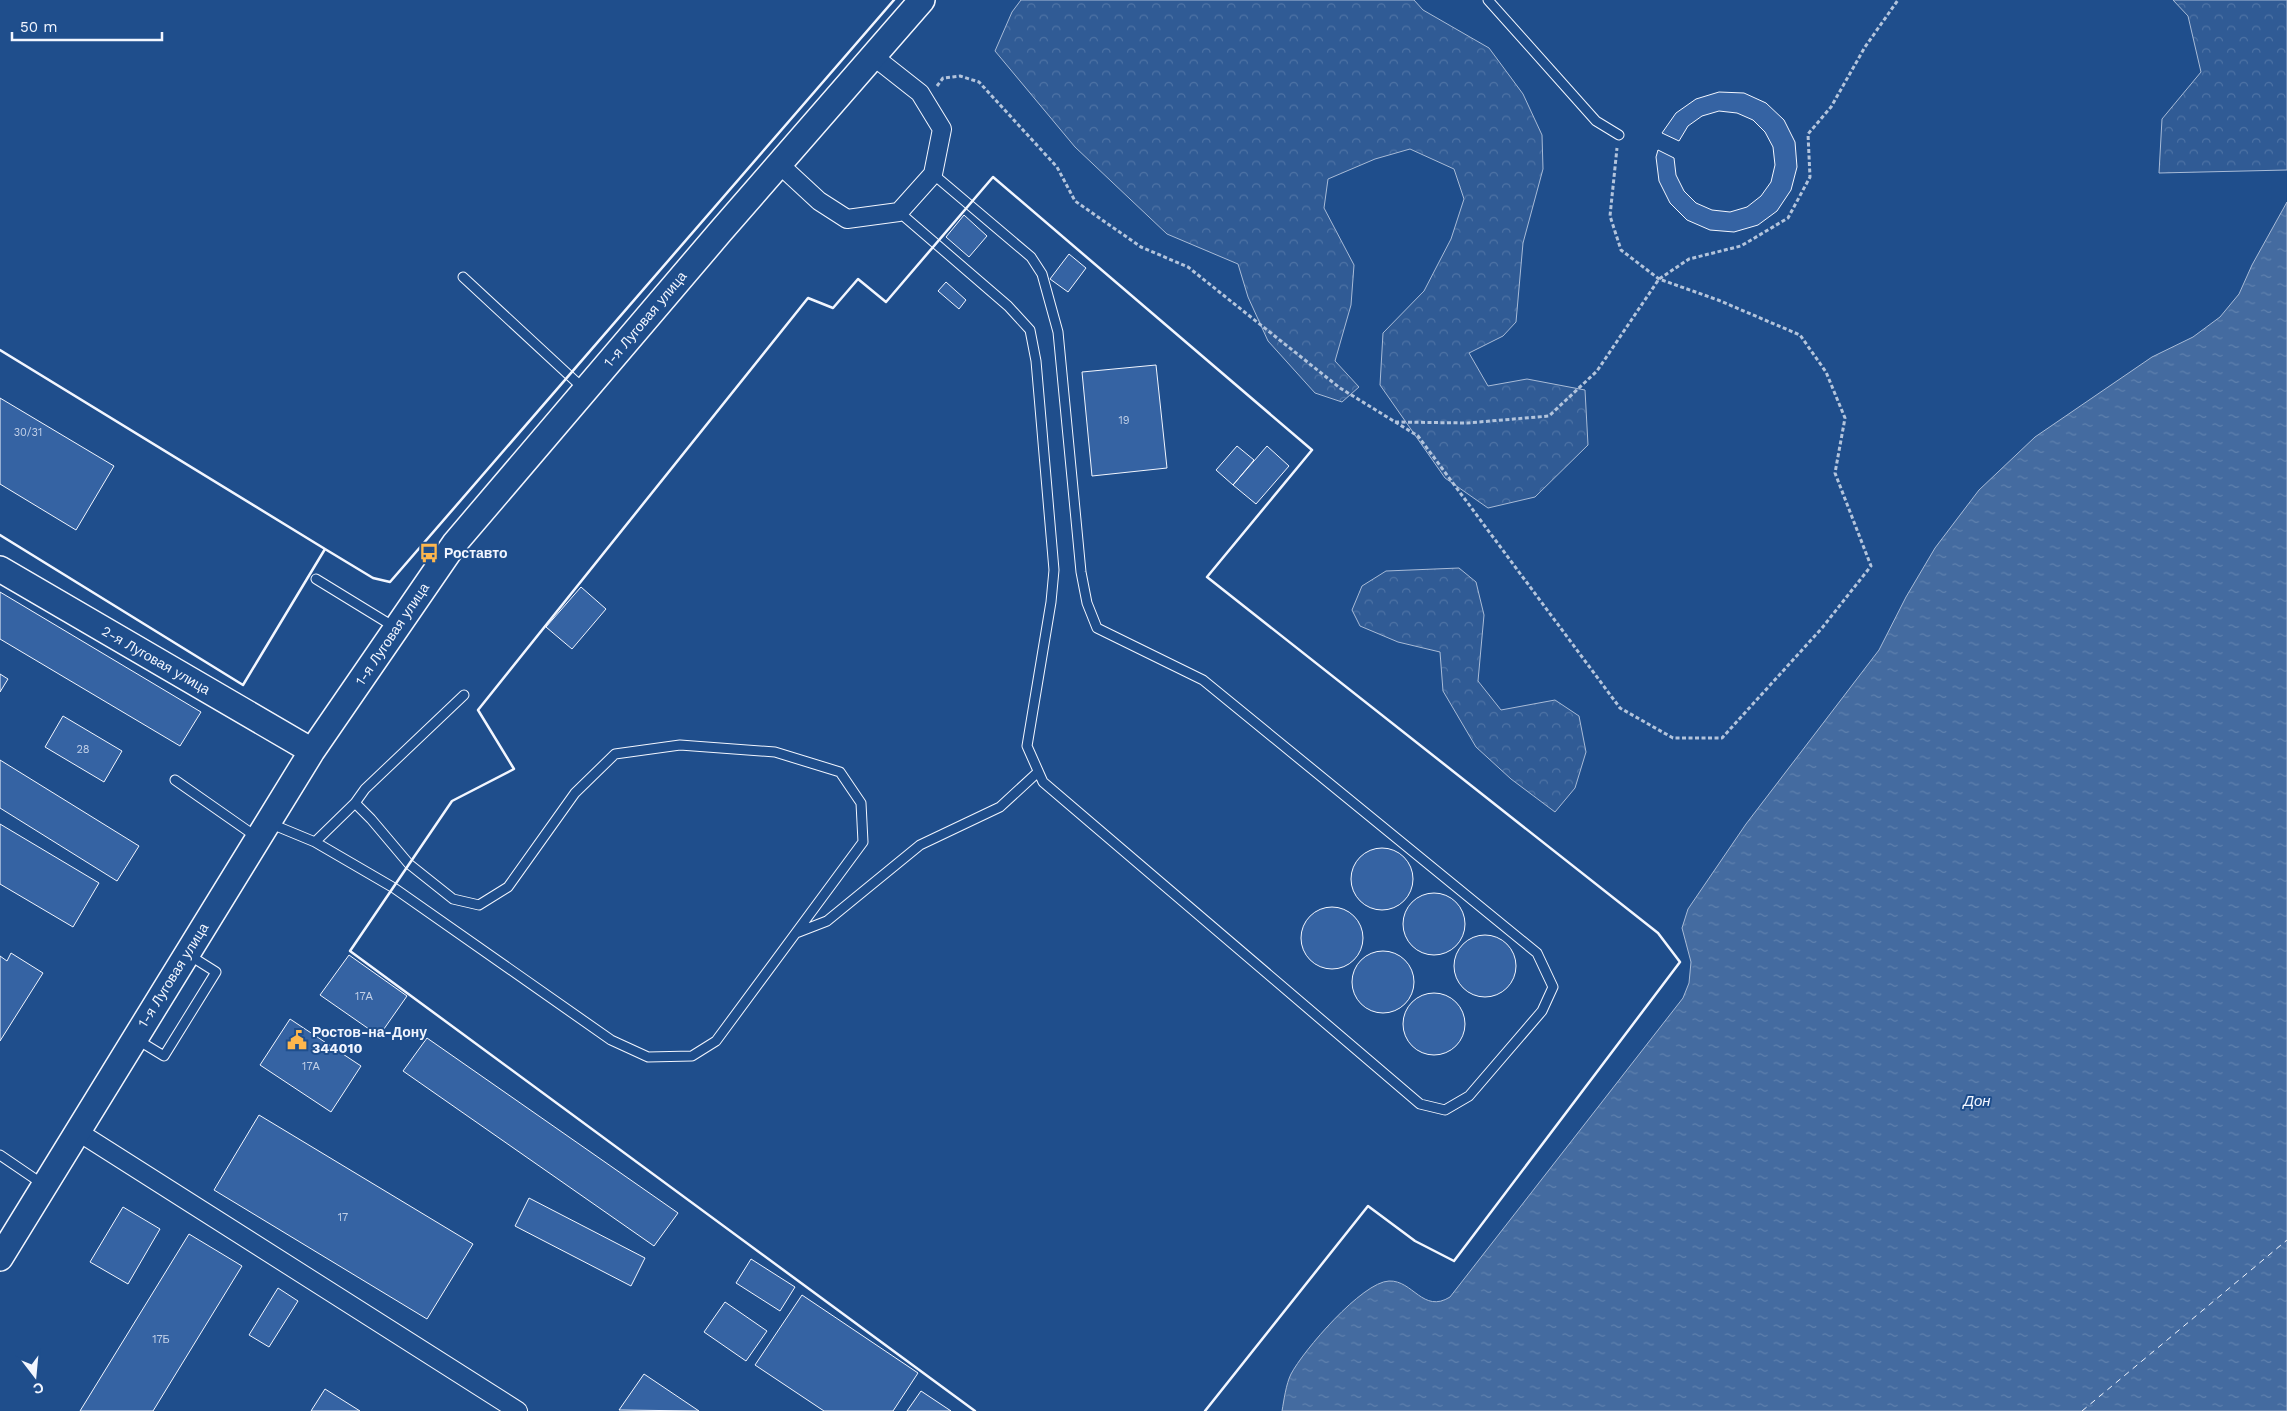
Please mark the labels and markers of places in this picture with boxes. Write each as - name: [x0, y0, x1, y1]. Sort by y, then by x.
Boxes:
- bus stop icon: Роставто: [418, 542, 440, 564]
- place label: Роставто: [444, 545, 507, 561]
- place label: Ростов-на-Дону 344010: [312, 1024, 427, 1056]
- public building icon: Ростов-на-Дону 344010: [286, 1029, 308, 1051]

